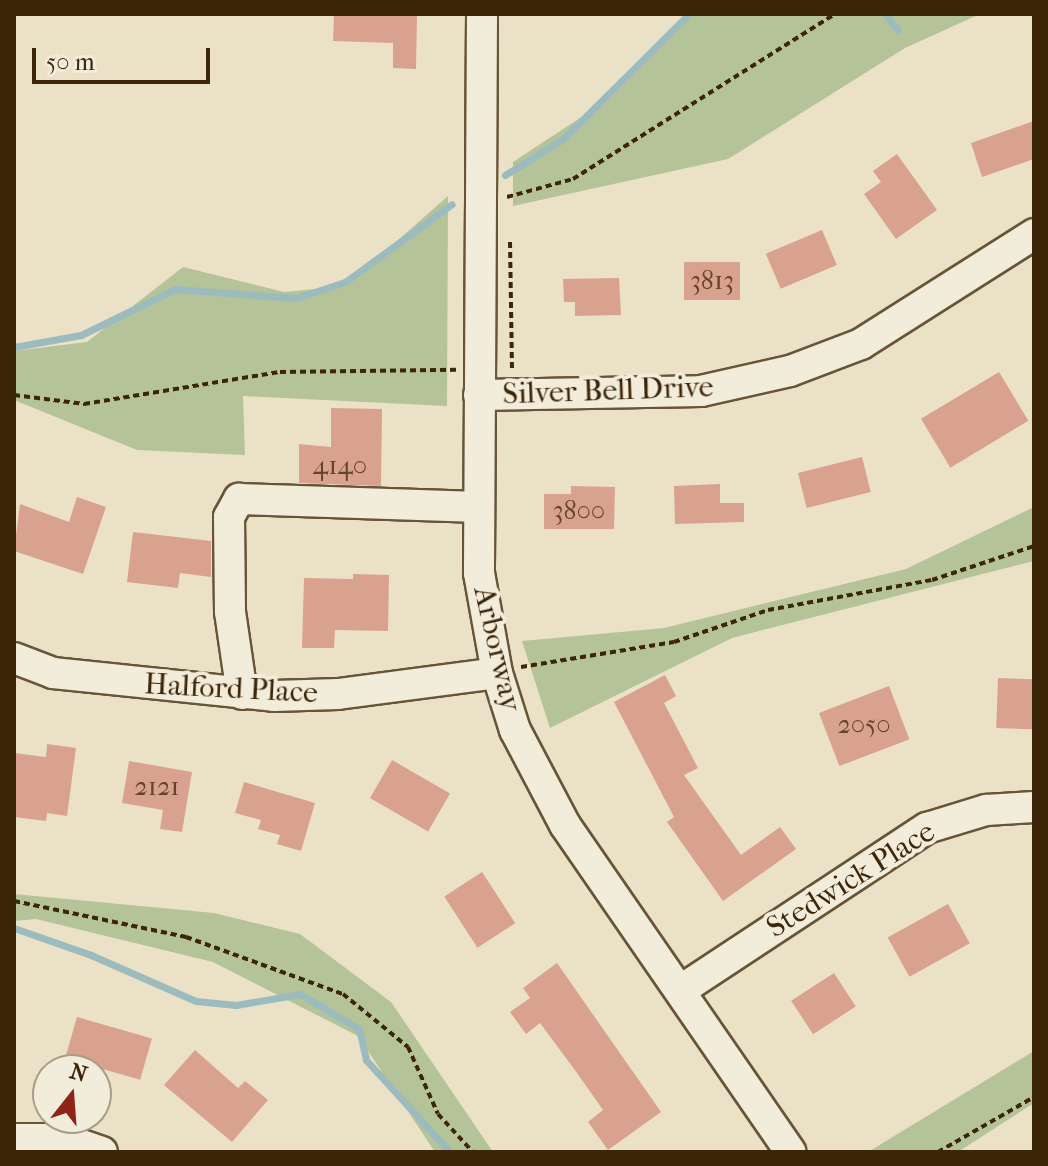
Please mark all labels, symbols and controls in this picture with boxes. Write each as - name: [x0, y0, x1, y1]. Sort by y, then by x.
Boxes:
- scale bar: [36, 32, 214, 82]
- text: 50 m: [46, 48, 95, 76]
- house number: 3813: [690, 265, 734, 297]
- street label: Silver Bell Drive: [502, 369, 714, 413]
- house number: 4140: [313, 450, 367, 482]
- house number: 3800: [553, 495, 605, 527]
- street label: Arborway: [465, 583, 529, 715]
- street label: Halford Place: [143, 666, 319, 712]
- house number: 2050: [837, 709, 891, 741]
- house number: 2121: [134, 771, 180, 803]
- street label: Stedwick Place: [760, 814, 942, 946]
- north arrow: [32, 1054, 112, 1134]
- text: N: [67, 1058, 90, 1088]

